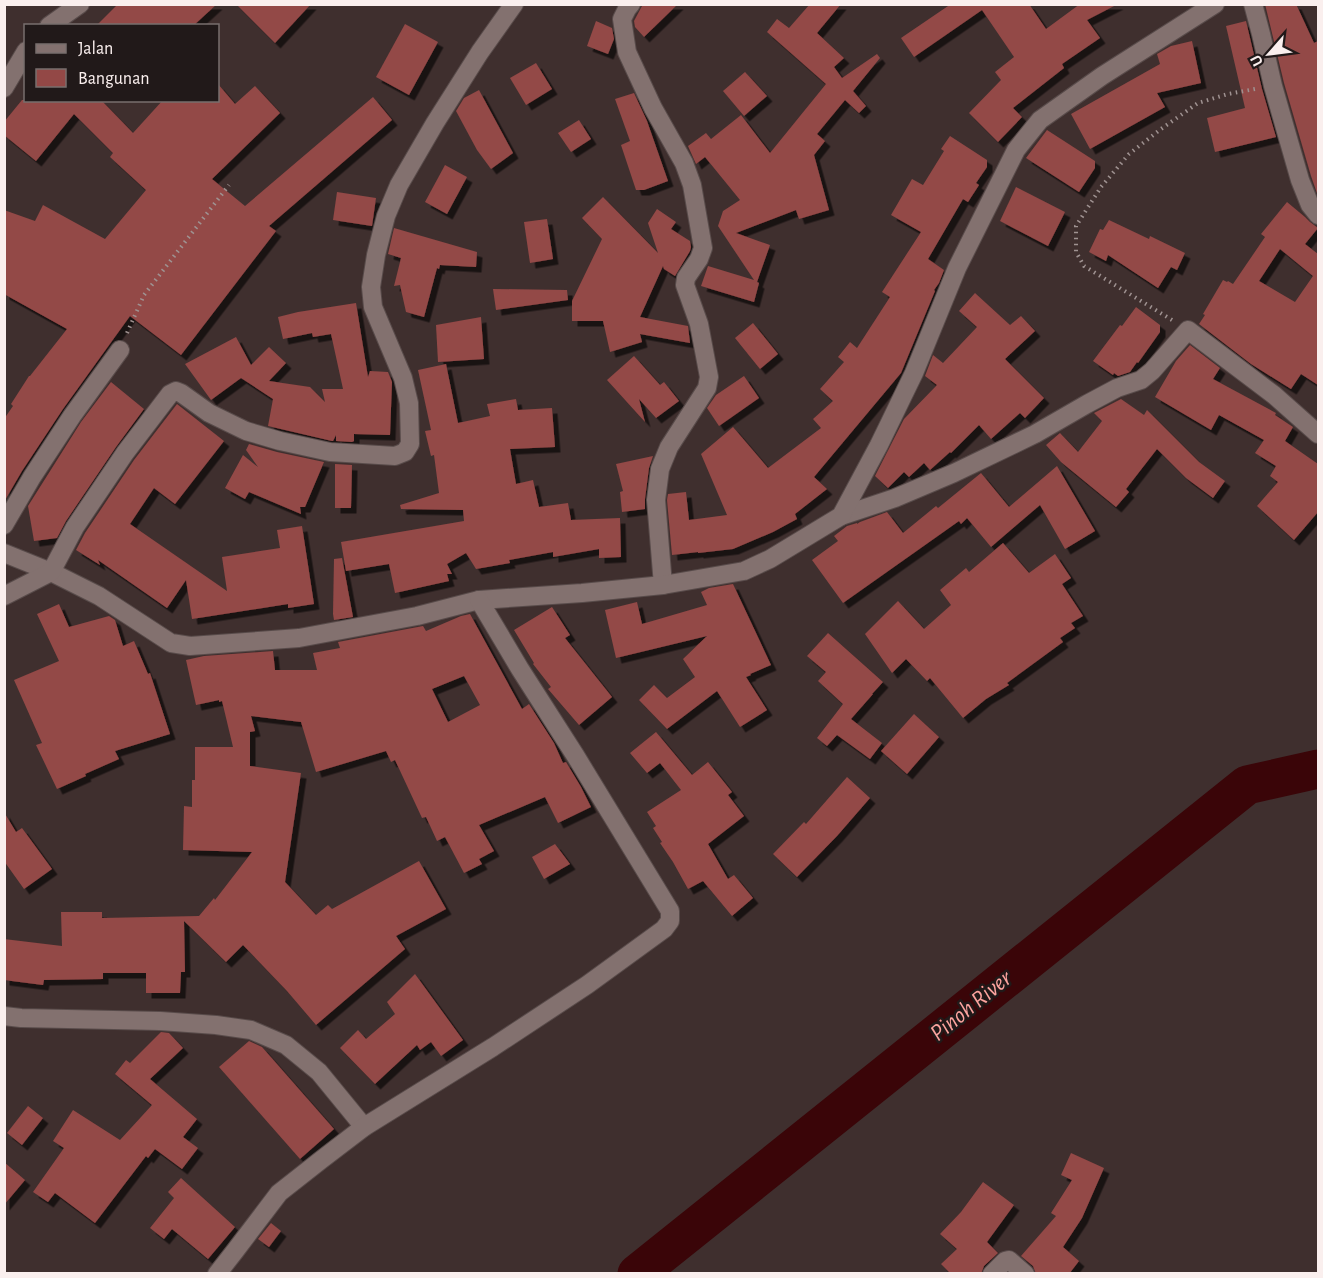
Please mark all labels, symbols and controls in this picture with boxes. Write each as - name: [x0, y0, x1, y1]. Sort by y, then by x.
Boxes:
- legend: [24, 24, 219, 102]
- north arrow: [1239, 24, 1299, 84]
- text: Jalan: [78, 40, 113, 58]
- text: U: [1247, 52, 1266, 69]
- text: Bangunan: [78, 70, 150, 88]
- water label: Pinoh River: [926, 965, 1017, 1046]

